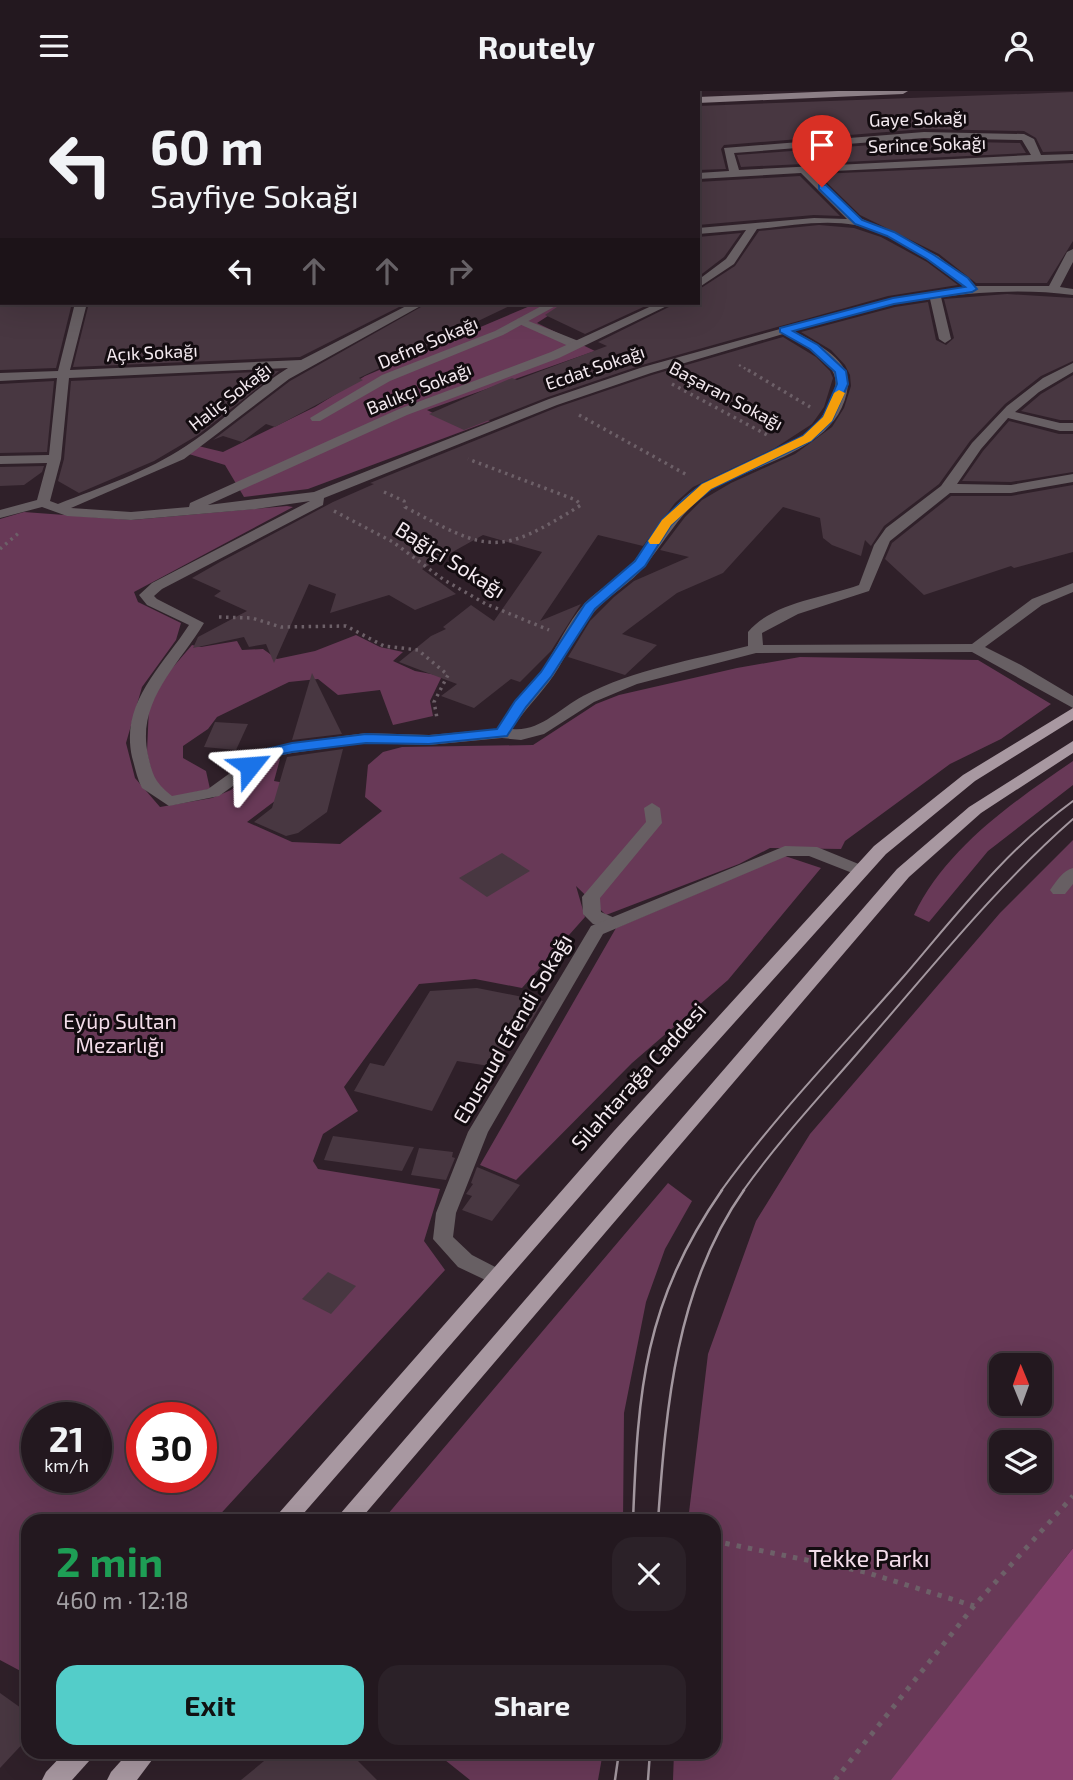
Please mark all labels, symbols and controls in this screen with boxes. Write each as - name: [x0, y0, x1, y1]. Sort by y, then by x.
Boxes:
- icon: menu: [35, 27, 73, 65]
- text: Routely: [478, 27, 595, 65]
- icon: person: [1000, 27, 1038, 65]
- street label: Gaye Sokağı: [869, 105, 967, 131]
- pin: [792, 115, 852, 187]
- text: 60 m: [150, 116, 264, 175]
- icon: left: [35, 119, 126, 210]
- icon: arrive: [803, 126, 841, 164]
- street label: Serince Sokağı: [868, 131, 986, 157]
- text: Sayfiye Sokağı: [150, 176, 359, 214]
- icon: left: [222, 252, 260, 290]
- icon: ahead: [295, 252, 333, 290]
- icon: ahead: [368, 252, 406, 290]
- icon: right: [441, 252, 479, 290]
- street label: Defne Sokağı: [374, 311, 481, 373]
- street label: Açık Sokağı: [106, 339, 198, 366]
- street label: Ecdat Sokağı: [542, 340, 647, 394]
- street label: Başaran Sokağı: [665, 356, 787, 435]
- street label: Haliç Sokağı: [184, 357, 276, 436]
- street label: Balıkçı Sokağı: [363, 357, 475, 420]
- street label: Bağiçi Sokağı: [390, 515, 510, 604]
- position arrow: [213, 729, 287, 803]
- street label: Ebusuud Efendi Sokağı: [447, 929, 576, 1128]
- street label: Silahtarağa Caddesi: [565, 997, 710, 1155]
- park label: Eyüp Sultan Mezarlığı: [63, 1008, 177, 1057]
- north arrow: [989, 1353, 1052, 1416]
- map controls: [989, 1353, 1052, 1493]
- speed limit sign: 30: [126, 1402, 217, 1493]
- text: 21: [49, 1417, 84, 1459]
- button: layers: [989, 1430, 1052, 1493]
- text: km/h: [44, 1454, 89, 1476]
- text: 2 min: [56, 1535, 163, 1585]
- button: close: [612, 1537, 686, 1611]
- park label: Tekke Parkı: [808, 1543, 930, 1572]
- text: 460 m · 12:18: [56, 1586, 189, 1614]
- button: Exit: [56, 1665, 364, 1745]
- button: Share: [378, 1665, 686, 1745]

